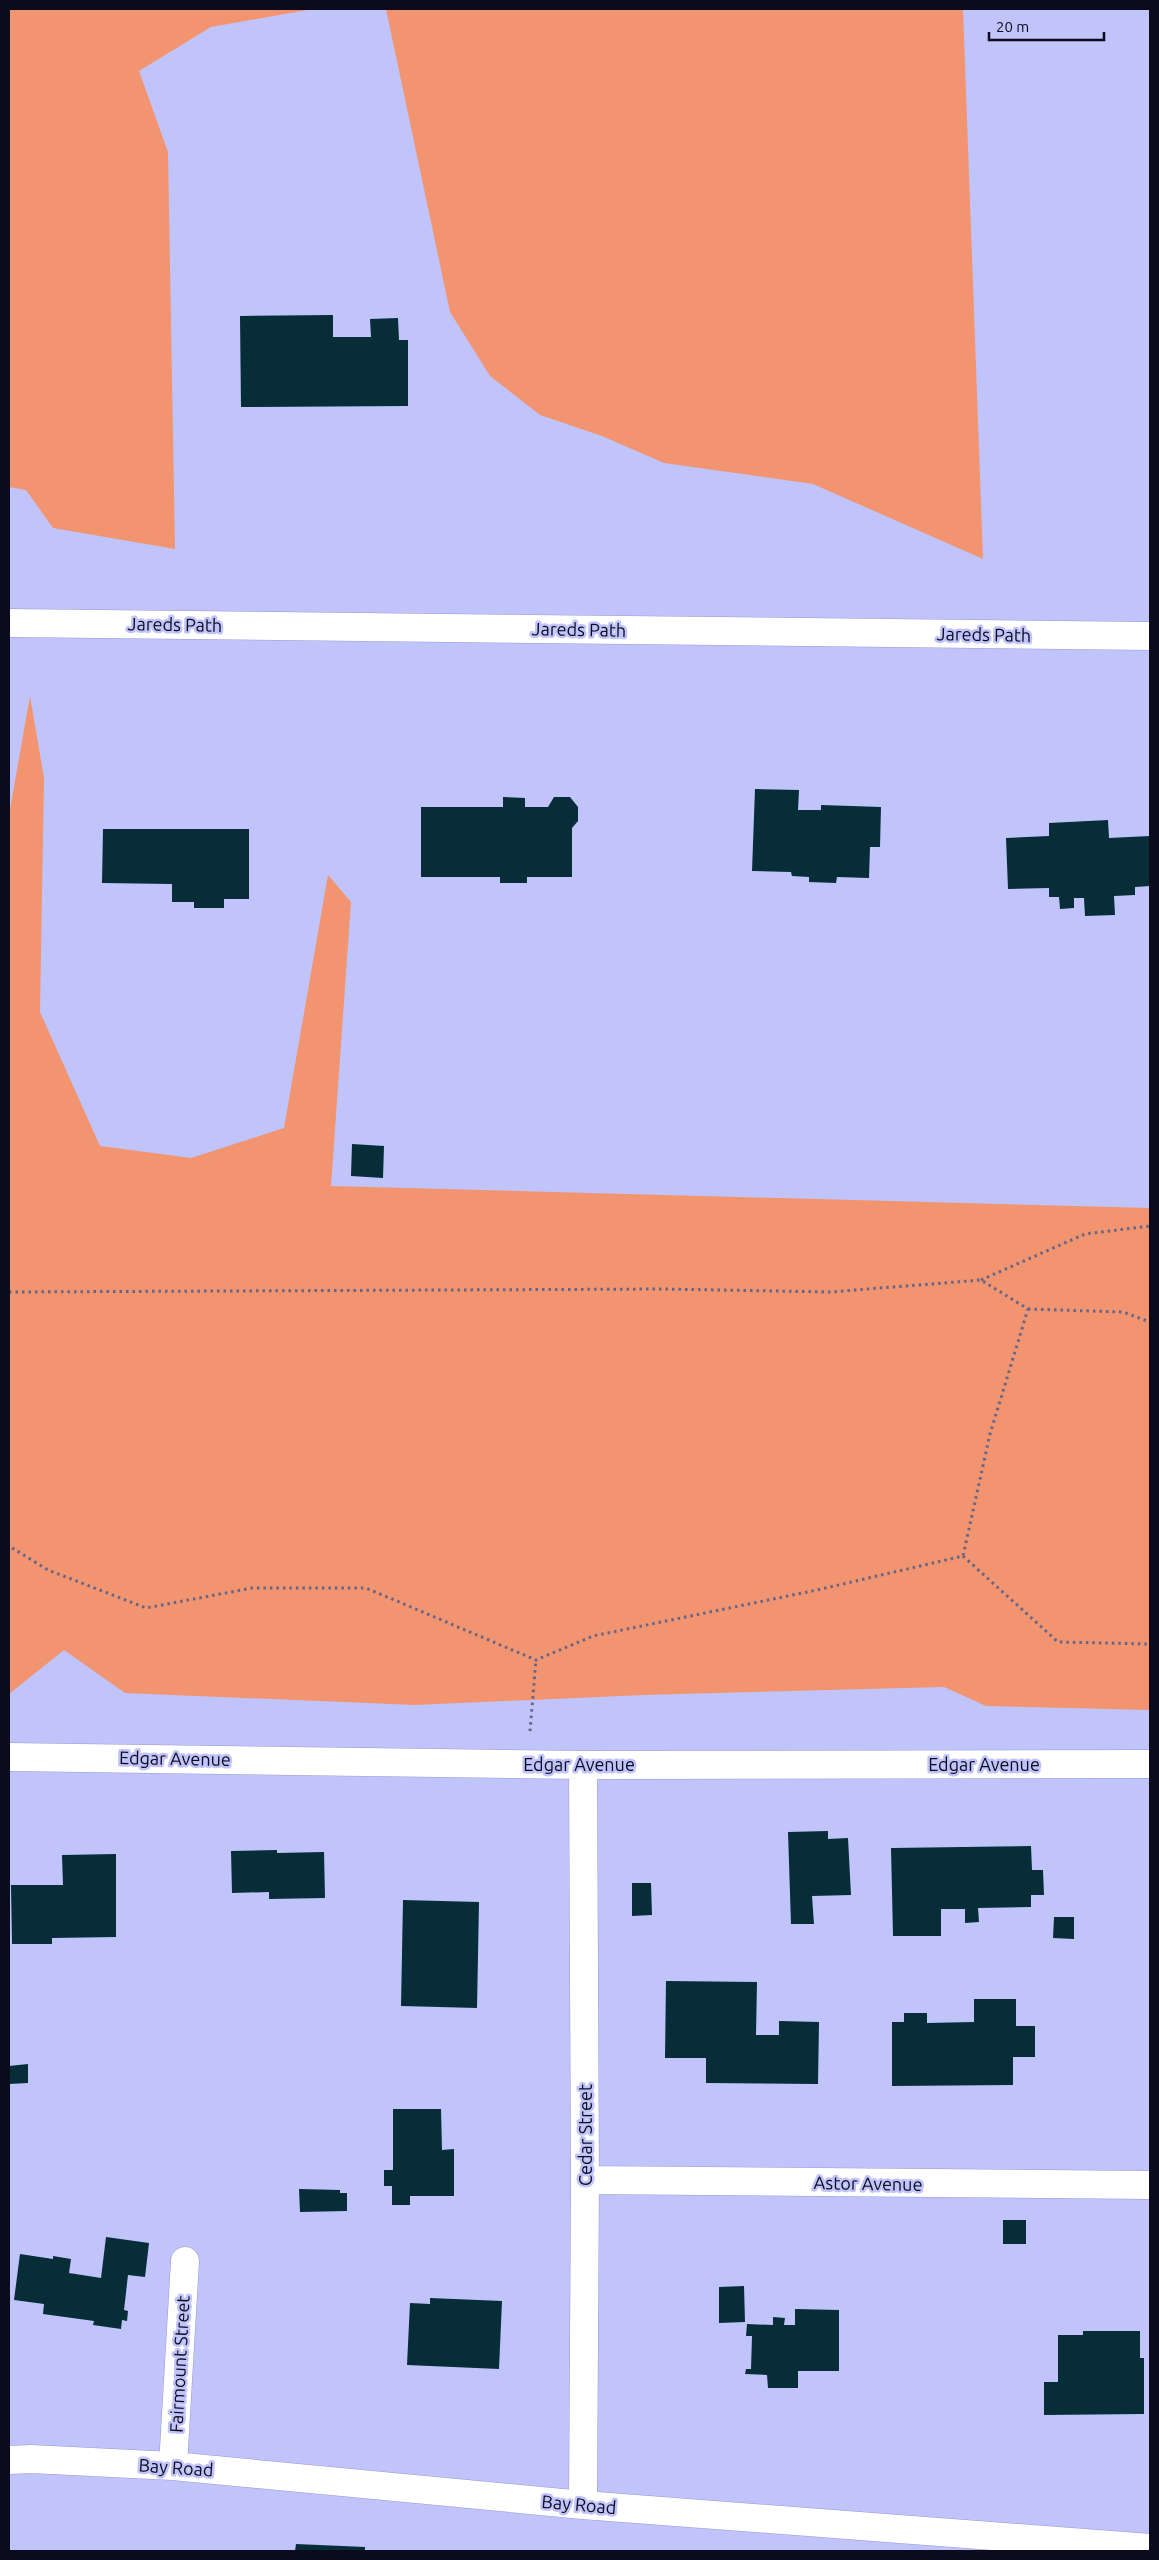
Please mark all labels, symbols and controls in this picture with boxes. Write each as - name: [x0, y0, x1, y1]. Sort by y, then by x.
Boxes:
- scale bar: [989, 10, 1104, 42]
- text: 20 m: [996, 18, 1029, 35]
- street label: Jareds Path: [128, 613, 222, 635]
- street label: Jareds Path: [532, 618, 626, 640]
- street label: Jareds Path: [937, 623, 1031, 645]
- street label: Edgar Avenue: [119, 1747, 231, 1769]
- street label: Edgar Avenue: [523, 1754, 635, 1774]
- street label: Edgar Avenue: [928, 1754, 1040, 1774]
- street label: Cedar Street: [575, 2084, 595, 2186]
- street label: Astor Avenue: [813, 2172, 923, 2194]
- street label: Fairmount Street: [165, 2295, 193, 2433]
- street label: Bay Road: [138, 2454, 214, 2480]
- street label: Bay Road: [541, 2491, 617, 2517]

